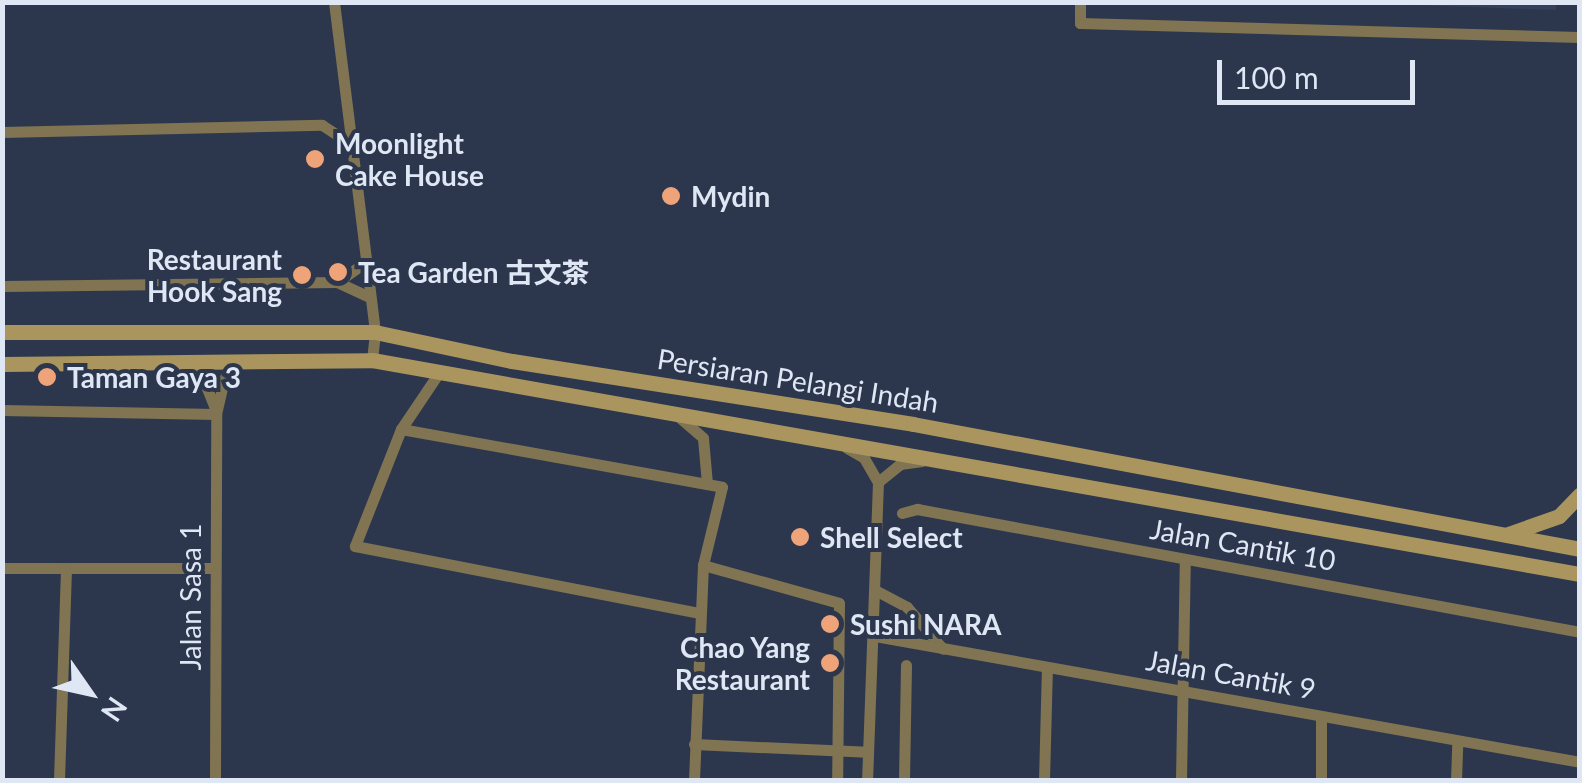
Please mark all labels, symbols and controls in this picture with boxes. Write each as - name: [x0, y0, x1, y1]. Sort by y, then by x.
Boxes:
- scale bar: [1222, 40, 1420, 102]
- text: 100 m: [1234, 59, 1319, 95]
- place label: Moonlight Cake House: [335, 126, 484, 192]
- marker: Moonlight Cake House: [304, 148, 326, 170]
- place label: Mydin: [691, 179, 770, 213]
- marker: Mydin: [660, 185, 682, 207]
- place label: Restaurant Hook Sang: [147, 242, 282, 308]
- place label: Tea Garden 古文茶: [358, 255, 589, 289]
- marker: Tea Garden 古文茶: [327, 261, 349, 283]
- marker: Restaurant Hook Sang: [291, 264, 313, 286]
- street label: Persiaran Pelangi Indah: [655, 341, 941, 419]
- place label: Taman Gaya 3: [67, 360, 241, 394]
- marker: Taman Gaya 3: [36, 366, 58, 388]
- street label: Jalan Cantik 10: [1148, 511, 1338, 577]
- place label: Shell Select: [820, 520, 963, 554]
- street label: Jalan Sasa 1: [173, 524, 207, 670]
- marker: Shell Select: [789, 526, 811, 548]
- place label: Sushi NARA: [850, 607, 1001, 641]
- marker: Sushi NARA: [819, 613, 841, 635]
- place label: Chao Yang Restaurant: [675, 630, 810, 696]
- north arrow: [40, 643, 140, 743]
- street label: Jalan Cantik 9: [1144, 643, 1318, 705]
- marker: Chao Yang Restaurant: [819, 652, 841, 674]
- text: N: [95, 691, 135, 728]

